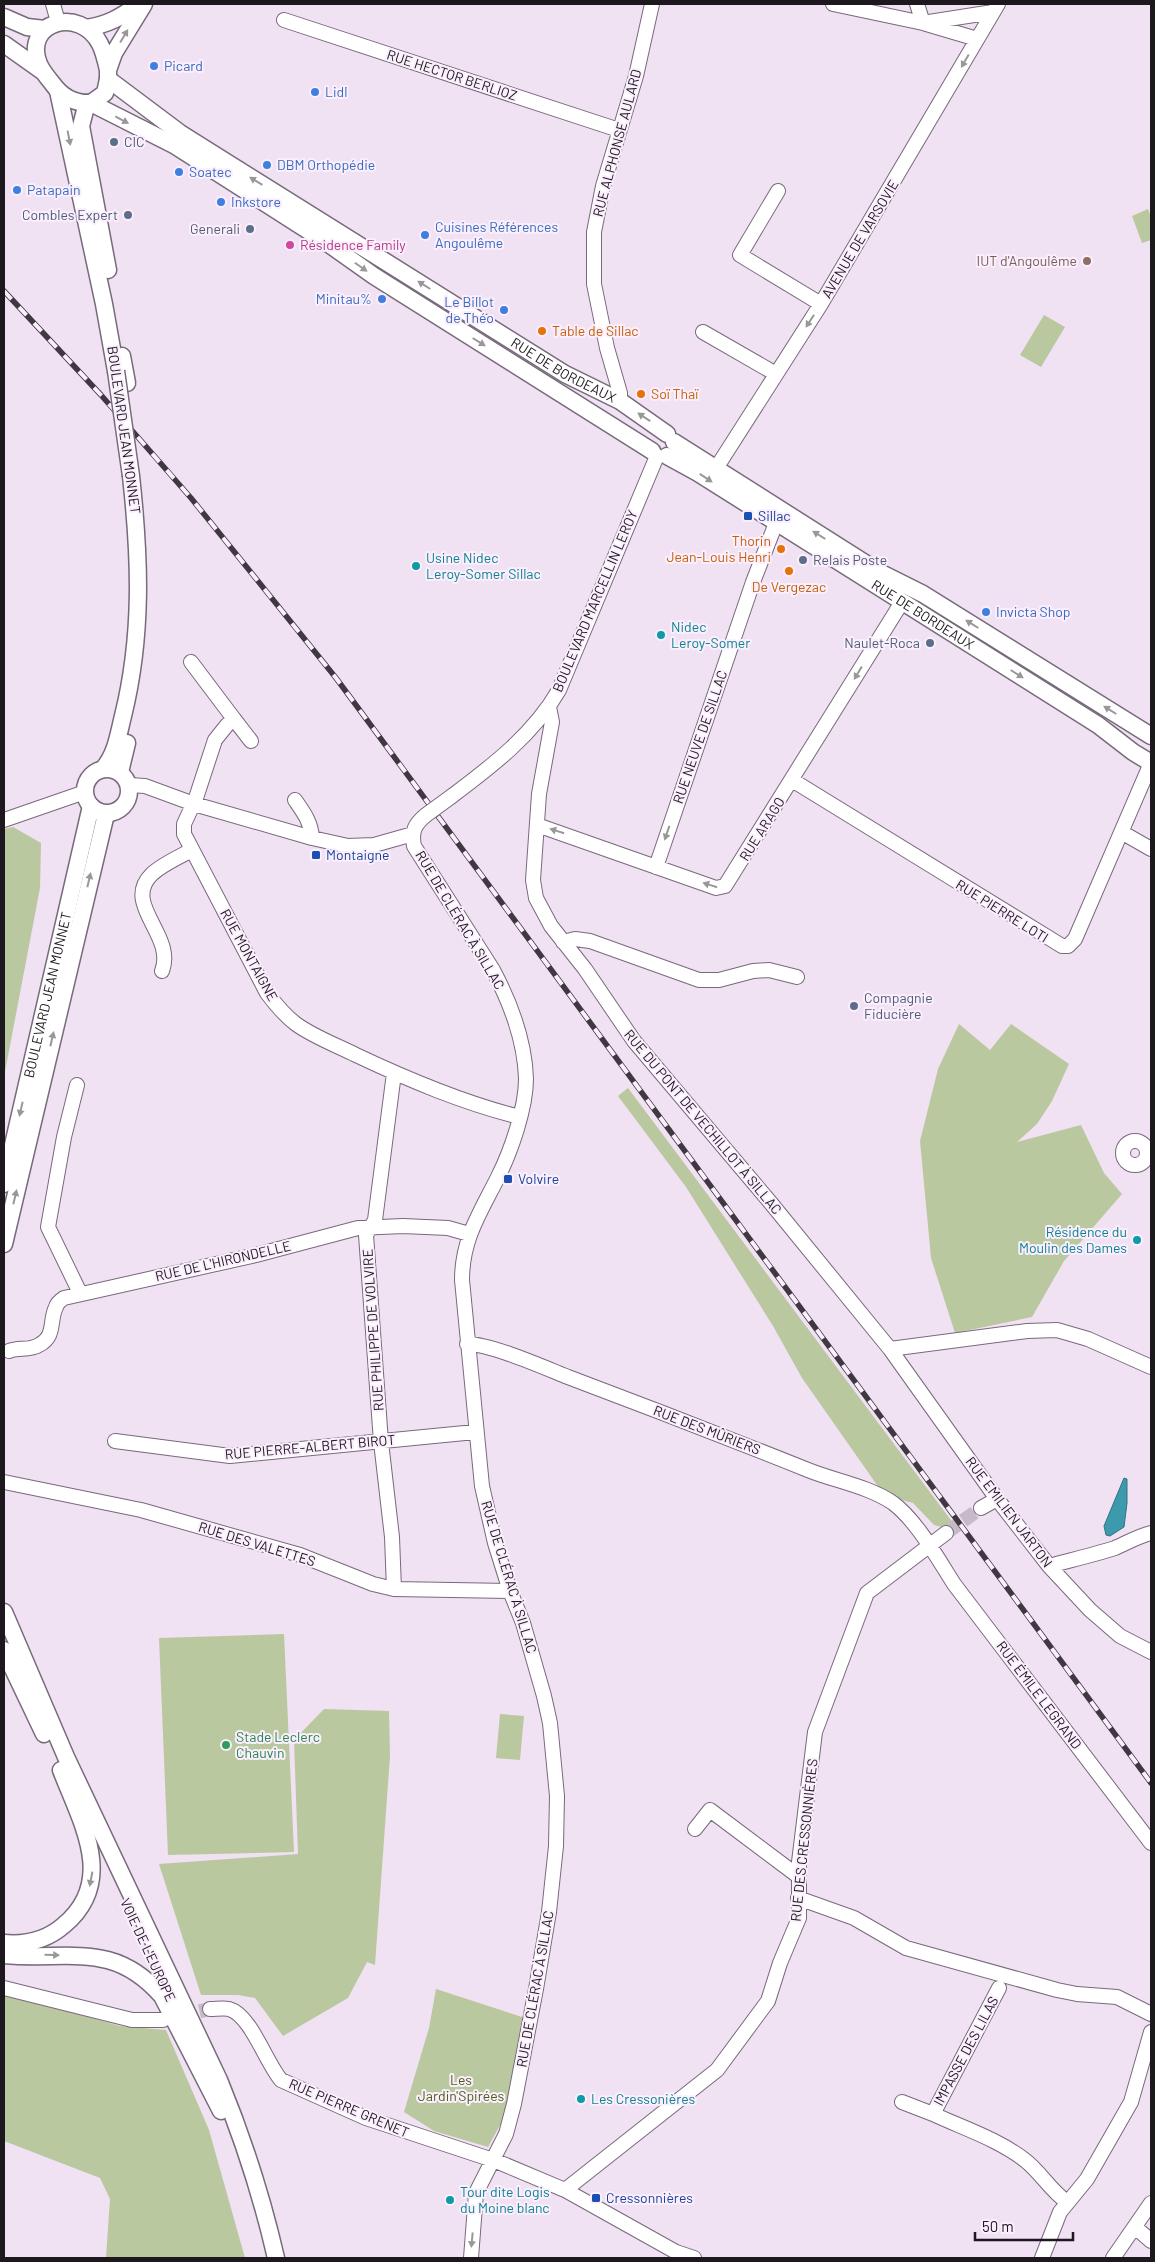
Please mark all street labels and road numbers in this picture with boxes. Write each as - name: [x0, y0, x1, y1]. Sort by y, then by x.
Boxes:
- street label: RUE HECTOR BERLIOZ: [385, 45, 519, 104]
- street label: RUE ALPHONSE AULARD: [589, 67, 644, 219]
- street label: AVENUE DE VARSOVIE: [817, 176, 902, 301]
- street label: RUE DE BORDEAUX: [508, 333, 619, 406]
- street label: BOULEVARD JEAN MONNET: [104, 345, 145, 515]
- street label: BOULEVARD MARCELLIN LEROY: [548, 507, 641, 694]
- street label: RUE DE BORDEAUX: [869, 576, 977, 653]
- street label: RUE NEUVE DE SILLAC: [669, 668, 730, 806]
- street label: RUE ARAGO: [735, 794, 788, 864]
- street label: RUE DE CLÉRAC À SILLAC: [412, 847, 509, 992]
- street label: RUE PIERRE LOTI: [953, 875, 1052, 946]
- street label: RUE MONTAIGNE: [217, 906, 282, 1004]
- street label: BOULEVARD JEAN MONNET: [20, 910, 74, 1079]
- street label: RUE DU PONT DE VECHILLOT À SILLAC: [621, 1026, 786, 1218]
- street label: RUE DE L'HIRONDELLE: [153, 1237, 292, 1284]
- street label: RUE PHILIPPE DE VOLVIRE: [358, 1248, 387, 1412]
- street label: RUE DES MÛRIERS: [651, 1401, 763, 1458]
- street label: RUE PIERRE-ALBERT BIROT: [224, 1431, 396, 1462]
- street label: RUE EMILIEN JARTON: [962, 1453, 1056, 1570]
- street label: RUE DE CLÉRAC À SILLAC: [478, 1498, 541, 1655]
- street label: RUE DES VALETTES: [197, 1518, 318, 1569]
- street label: RUE ÉMILE LEGRAND: [993, 1637, 1086, 1752]
- street label: RUE DES CRESSONNIÈRES: [786, 1758, 821, 1922]
- street label: VOIE DE L'EUROPE: [117, 1895, 180, 2004]
- street label: RUE DE CLÉRAC À SILLAC: [512, 1909, 557, 2069]
- street label: IMPASSE DES LILAS: [930, 1993, 1002, 2108]
- street label: RUE PIERRE GRENET: [286, 2075, 412, 2141]

